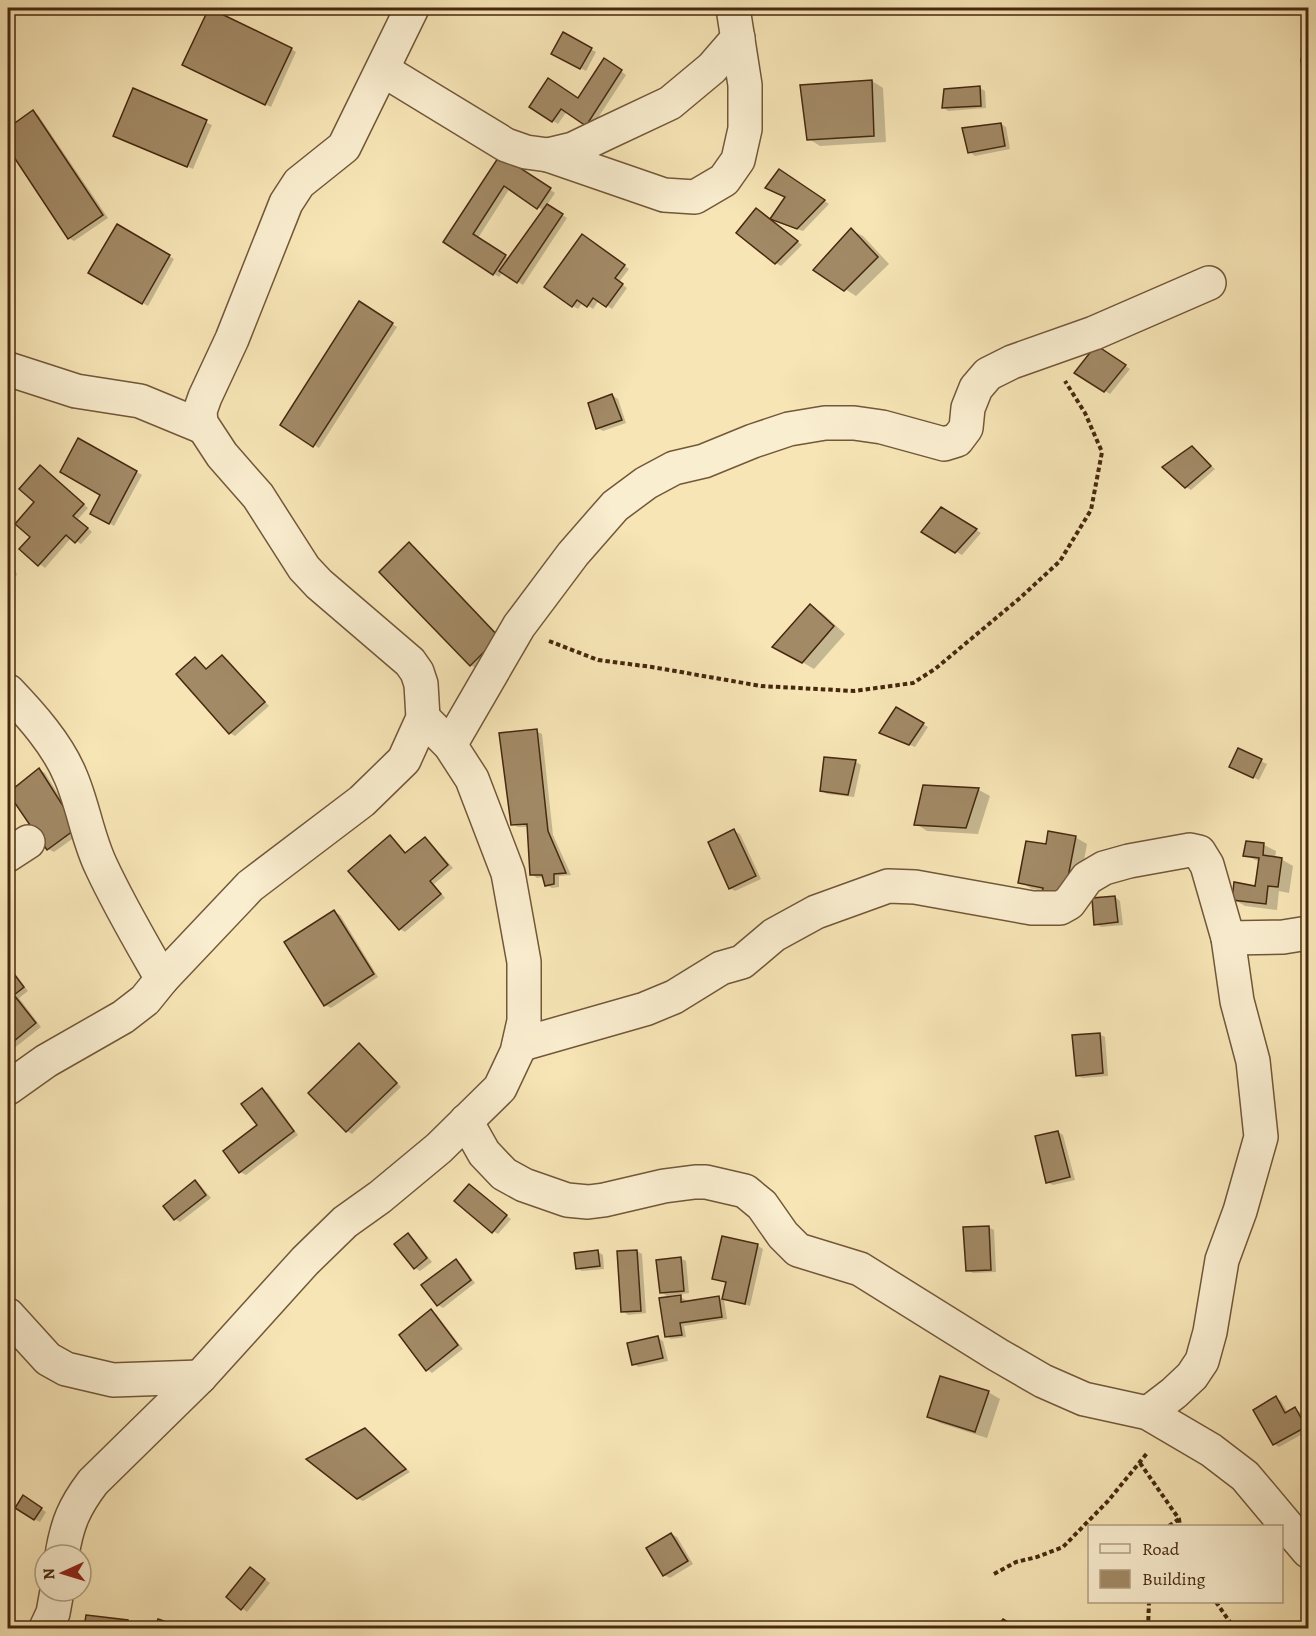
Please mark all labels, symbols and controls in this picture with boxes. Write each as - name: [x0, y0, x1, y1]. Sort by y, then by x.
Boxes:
- legend: [1088, 1525, 1283, 1603]
- text: Road: [1142, 1537, 1180, 1561]
- north arrow: [33, 1543, 93, 1603]
- text: N: [38, 1567, 60, 1581]
- text: Building: [1142, 1567, 1206, 1591]

